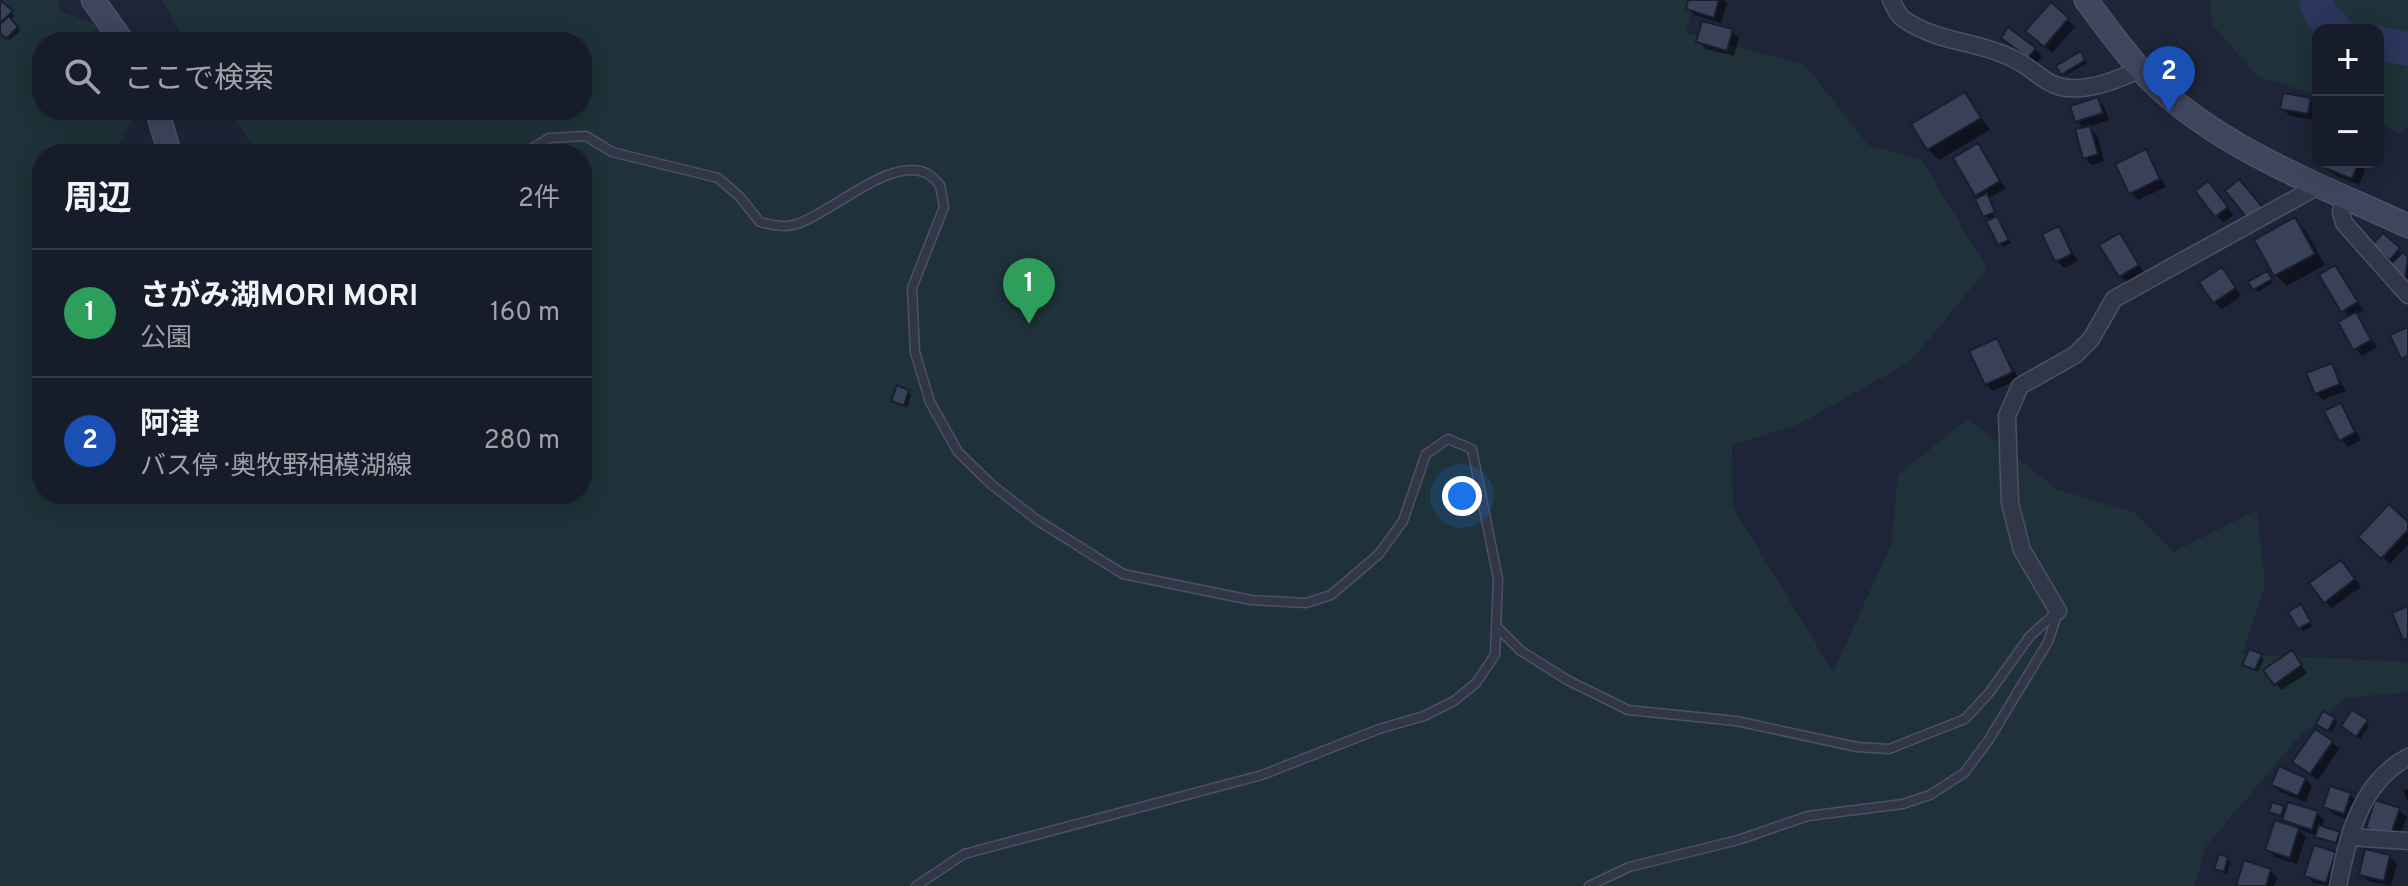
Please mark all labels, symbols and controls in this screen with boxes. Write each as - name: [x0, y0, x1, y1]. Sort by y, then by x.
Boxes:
- map controls: [2312, 24, 2384, 168]
- button: +: [2312, 24, 2384, 96]
- search box: [32, 32, 592, 120]
- pin: 2: [2143, 46, 2195, 112]
- icon: search: [60, 54, 104, 98]
- text: ここで検索: [124, 62, 274, 99]
- button: −: [2312, 96, 2384, 168]
- text: 周辺: [64, 179, 132, 222]
- text: 2件: [518, 183, 560, 216]
- pin: 1: [1003, 258, 1055, 324]
- text: さがみ湖MORI MORI: [140, 279, 418, 316]
- text: 1: [85, 297, 95, 330]
- text: 160 m: [490, 297, 560, 330]
- text: 公園: [140, 323, 192, 356]
- text: 阿津: [140, 407, 200, 444]
- text: 2: [82, 425, 98, 458]
- text: 280 m: [484, 425, 560, 458]
- text: バス停 · 奥牧野相模湖線: [140, 451, 412, 484]
- your location: [1442, 476, 1482, 516]

